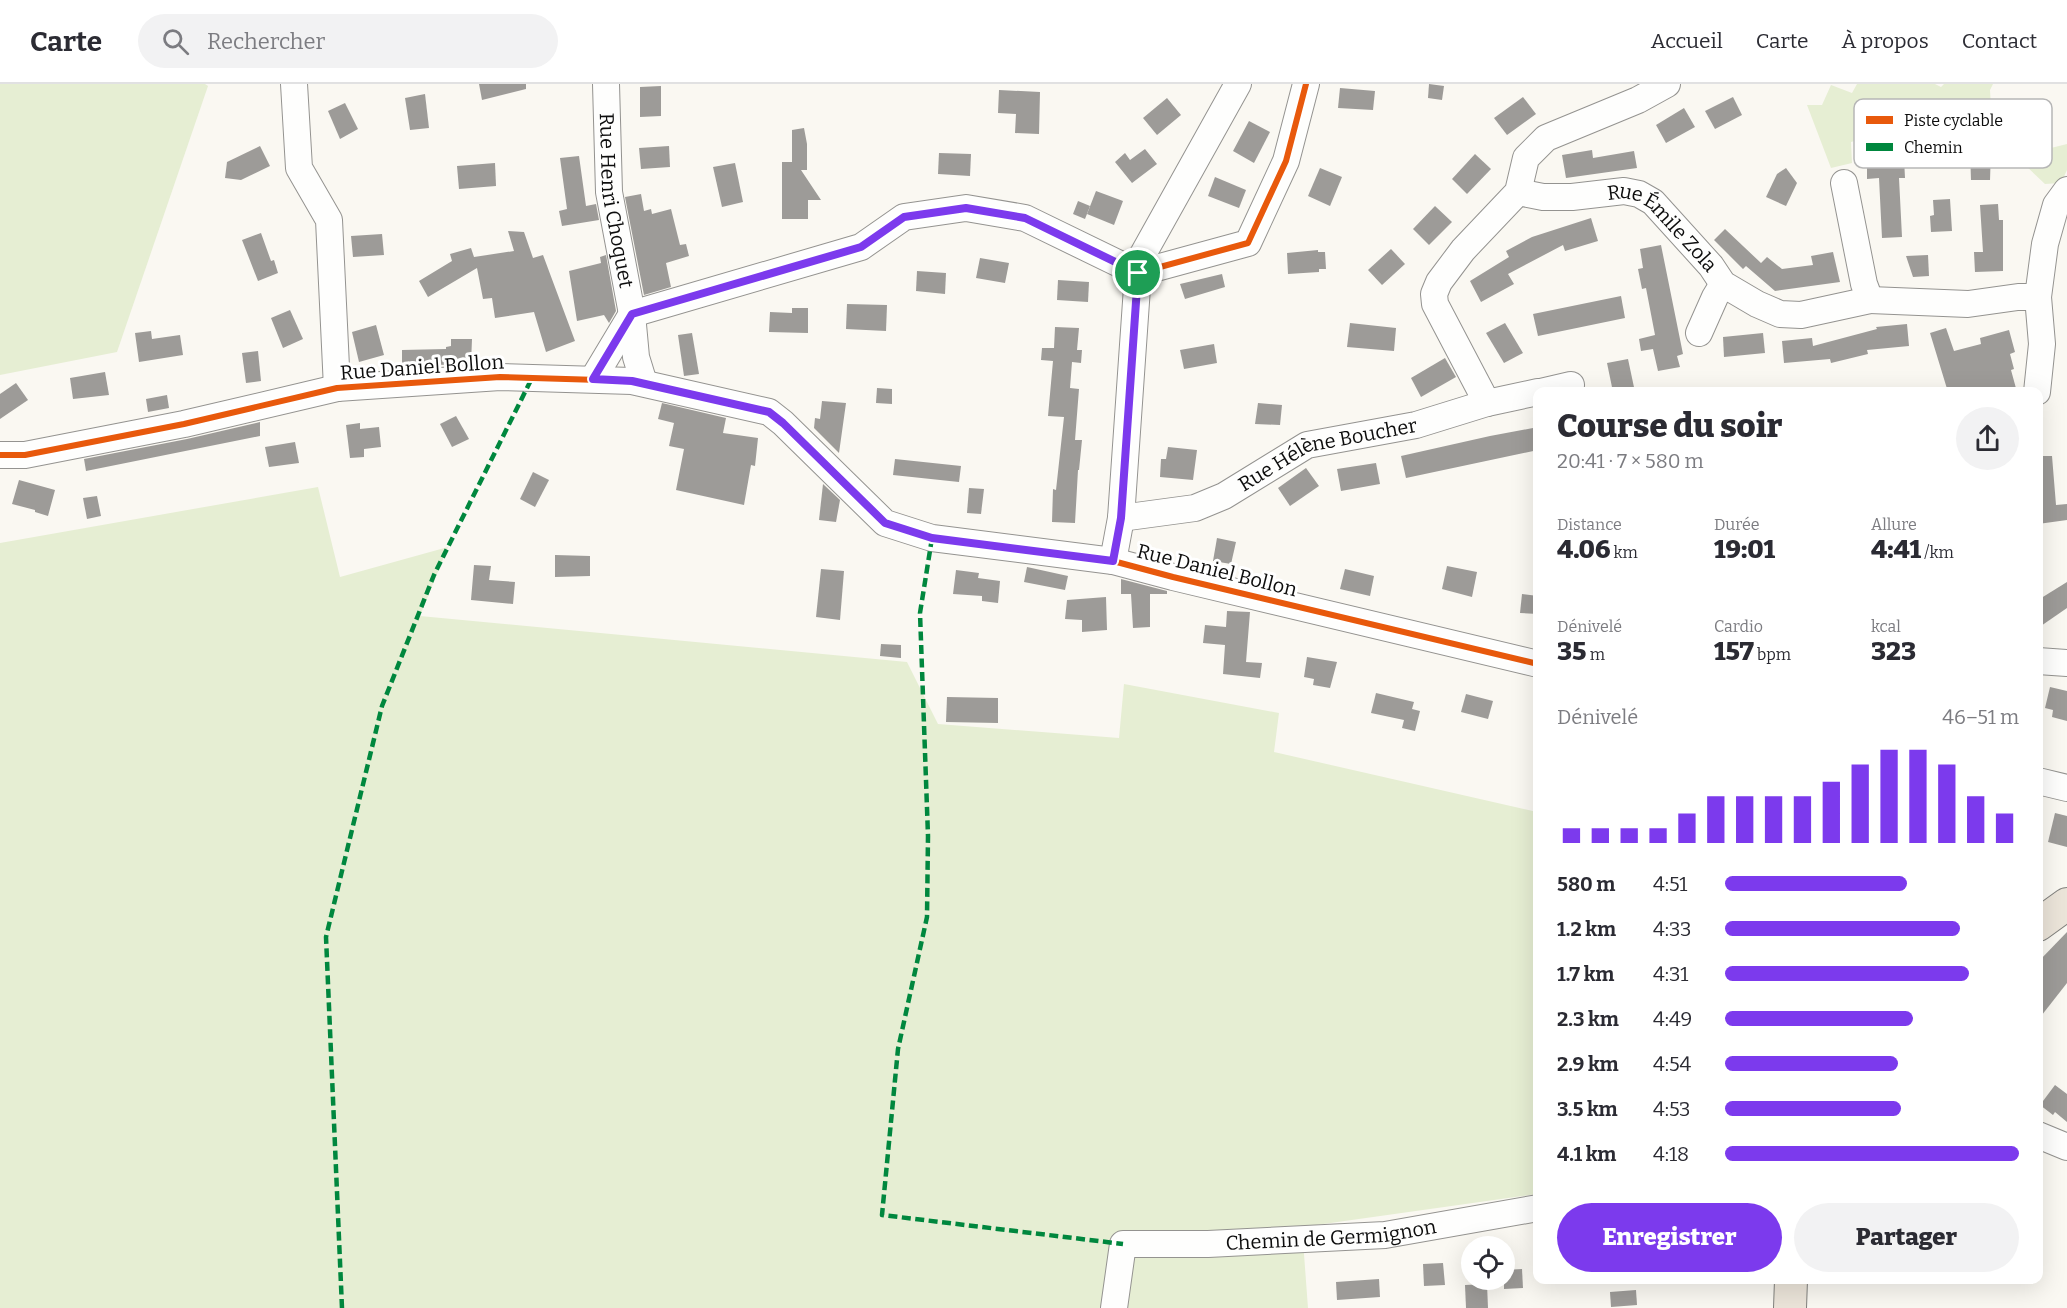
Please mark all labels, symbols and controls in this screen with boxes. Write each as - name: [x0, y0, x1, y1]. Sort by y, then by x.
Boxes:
- search box: [138, 14, 558, 68]
- text: Carte: [30, 25, 102, 58]
- icon: search: [159, 25, 192, 58]
- text: Rechercher: [207, 28, 325, 55]
- text: Accueil: [1651, 28, 1723, 54]
- text: Carte: [1756, 28, 1809, 54]
- text: À propos: [1842, 28, 1929, 54]
- text: Contact: [1962, 28, 2037, 54]
- legend: [1854, 99, 2052, 168]
- text: Piste cyclable: [1904, 111, 2003, 130]
- street label: Rue Henri Choquet: [595, 112, 639, 290]
- text: Chemin: [1904, 138, 1963, 157]
- street label: Rue Émile Zola: [1606, 178, 1722, 277]
- pin: [1112, 247, 1163, 298]
- icon: arrive: [1121, 256, 1154, 289]
- street label: Rue Daniel Bollon: [339, 349, 505, 385]
- text: Course du soir: [1557, 406, 1782, 446]
- button: share: [1956, 407, 2019, 470]
- street label: Rue Hélène Boucher: [1234, 413, 1419, 496]
- text: 20:41 · 7 × 580 m: [1557, 449, 1704, 473]
- text: Distance: [1557, 515, 1622, 534]
- text: Durée: [1714, 515, 1759, 534]
- text: Allure: [1871, 515, 1917, 534]
- text: 4.06: [1557, 534, 1610, 565]
- text: 19:01: [1714, 534, 1775, 565]
- text: 4:41: [1871, 534, 1921, 565]
- street label: Rue Daniel Bollon: [1134, 538, 1300, 602]
- text: km: [1610, 543, 1638, 562]
- text: /km: [1921, 543, 1954, 562]
- text: Dénivelé: [1557, 617, 1622, 636]
- text: Cardio: [1714, 617, 1763, 636]
- text: kcal: [1871, 617, 1901, 636]
- text: 35: [1557, 636, 1586, 667]
- text: 157: [1714, 636, 1754, 667]
- text: 323: [1871, 636, 1916, 667]
- text: m: [1586, 645, 1605, 664]
- text: bpm: [1754, 645, 1791, 664]
- text: Dénivelé: [1557, 705, 1638, 729]
- text: 46–51 m: [1942, 705, 2019, 729]
- text: 580 m: [1557, 872, 1615, 896]
- text: 4:51: [1653, 872, 1687, 896]
- text: 1.2 km: [1557, 917, 1616, 941]
- text: 4:33: [1653, 917, 1691, 941]
- text: 1.7 km: [1557, 962, 1614, 986]
- text: 4:31: [1653, 962, 1688, 986]
- text: 2.3 km: [1557, 1007, 1619, 1031]
- text: 4:49: [1653, 1007, 1692, 1031]
- text: 2.9 km: [1557, 1052, 1619, 1076]
- text: 4:54: [1653, 1052, 1691, 1076]
- text: 3.5 km: [1557, 1097, 1618, 1121]
- text: 4:53: [1653, 1097, 1691, 1121]
- text: 4.1 km: [1557, 1142, 1616, 1166]
- text: 4:18: [1653, 1142, 1689, 1166]
- button: Enregistrer: [1557, 1203, 1782, 1272]
- button: Partager: [1794, 1203, 2019, 1272]
- street label: Chemin de Germignon: [1225, 1214, 1438, 1255]
- map controls: [1461, 1236, 1515, 1290]
- button: locate: [1461, 1236, 1515, 1290]

